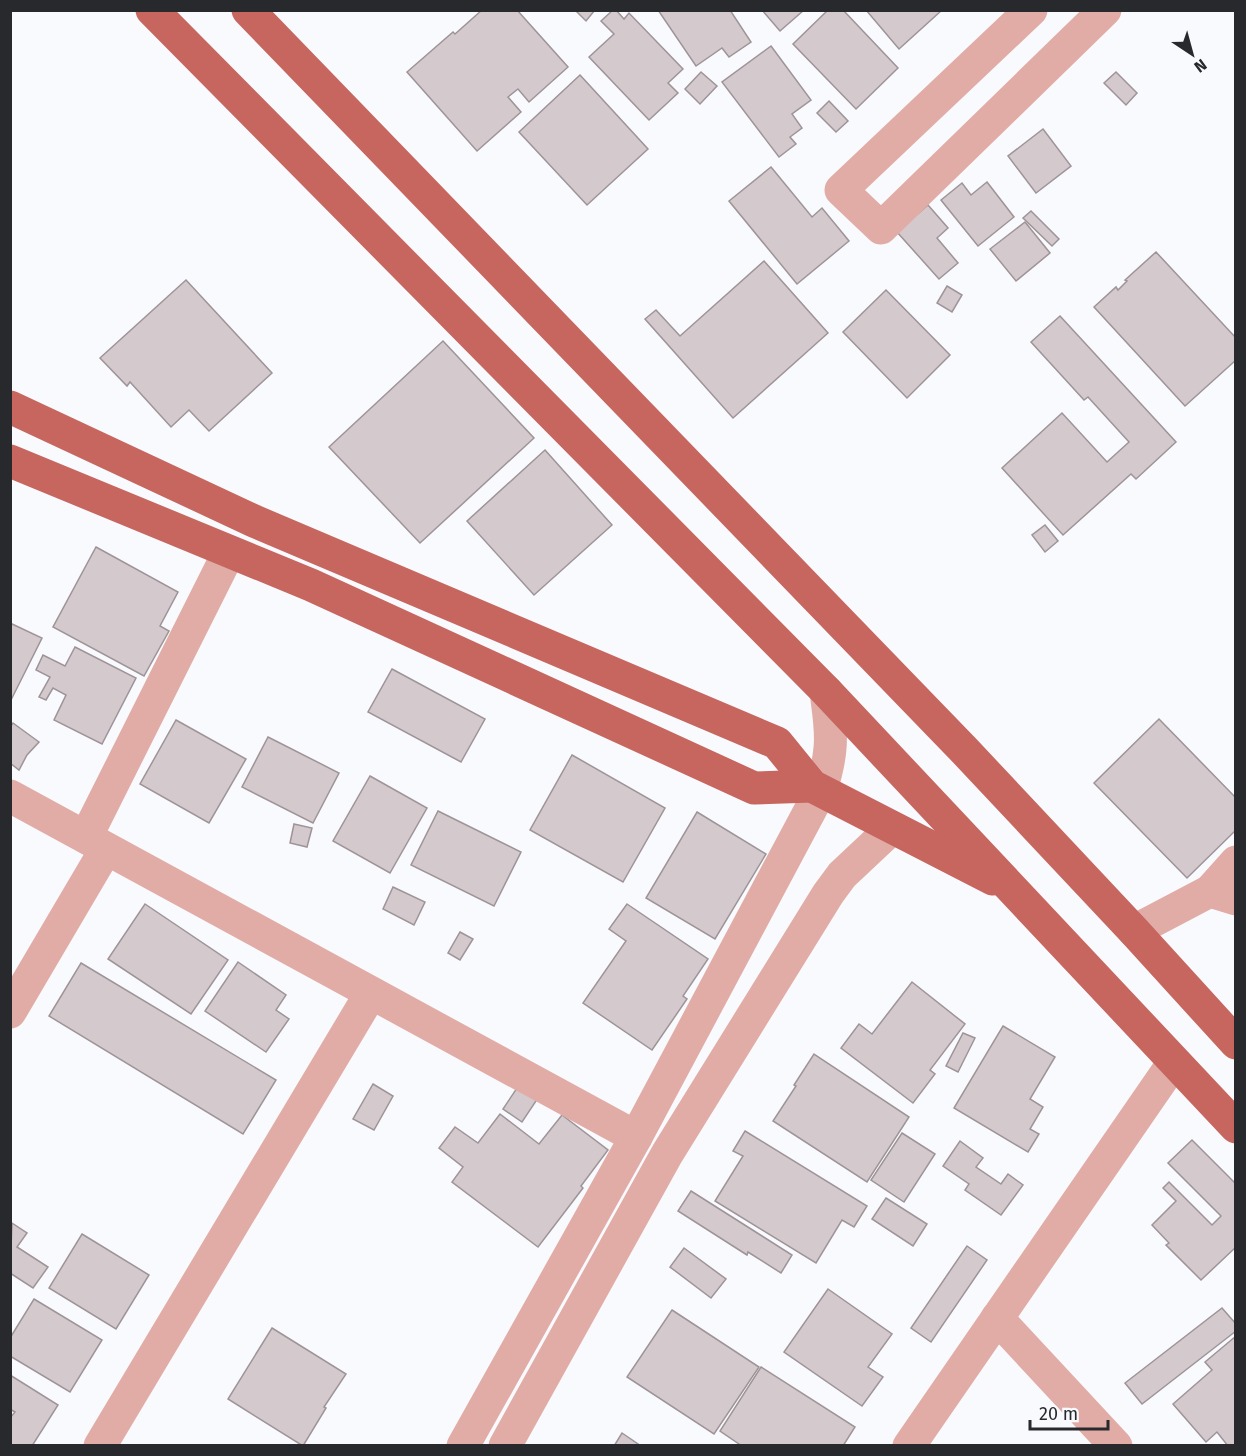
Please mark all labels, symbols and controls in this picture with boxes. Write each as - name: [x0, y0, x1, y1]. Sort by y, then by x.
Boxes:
- north arrow: [1162, 24, 1222, 84]
- text: N: [1191, 55, 1210, 77]
- scale bar: [1030, 1393, 1108, 1431]
- text: 20 m: [1039, 1403, 1078, 1425]

